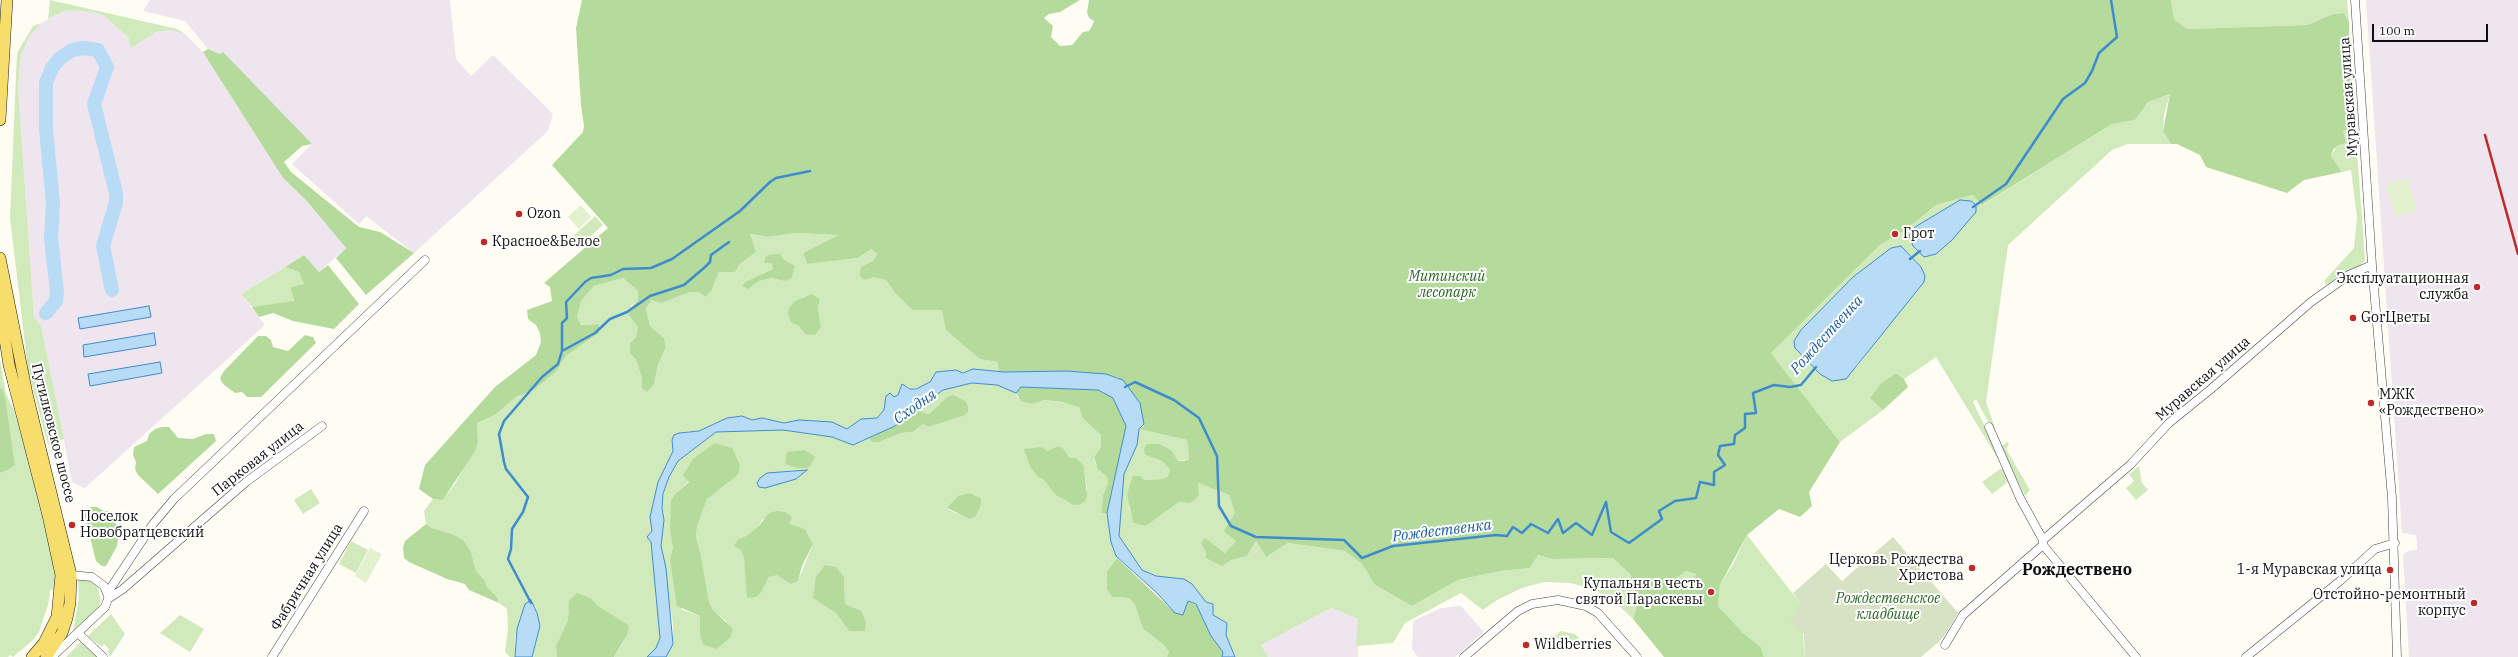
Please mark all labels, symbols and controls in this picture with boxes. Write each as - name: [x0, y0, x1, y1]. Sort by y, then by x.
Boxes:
- scale bar: [2374, 16, 2490, 42]
- text: 100 m: [2379, 23, 2415, 38]
- street label: Муравская улица: [2336, 37, 2362, 157]
- place label: Ozon: [527, 206, 561, 222]
- marker: Ozon: [514, 209, 524, 219]
- place label: Грот: [1903, 226, 1935, 242]
- marker: Грот: [1890, 229, 1900, 239]
- place label: Красное&Белое: [492, 234, 600, 250]
- marker: Красное&Белое: [479, 237, 489, 247]
- park label: Митинский лесопарк: [1409, 269, 1485, 302]
- place label: Эксплуатационная служба: [2337, 271, 2469, 304]
- marker: Эксплуатационная служба: [2472, 282, 2482, 292]
- water label: Рождественка: [1787, 292, 1867, 378]
- place label: GorЦветы: [2361, 310, 2430, 326]
- marker: GorЦветы: [2348, 313, 2358, 323]
- street label: Муравская улица: [2152, 333, 2254, 425]
- street label: Путилковское шоссе: [28, 361, 78, 505]
- water label: Сходня: [890, 386, 940, 428]
- place label: МЖК «Рождествено»: [2379, 387, 2484, 420]
- marker: МЖК «Рождествено»: [2366, 398, 2376, 408]
- street label: Парковая улица: [209, 418, 307, 500]
- place label: Поселок Новобратцевский: [80, 509, 204, 542]
- water label: Рождественка: [1391, 516, 1493, 546]
- marker: Поселок Новобратцевский: [67, 520, 77, 530]
- street label: Фабричная улица: [267, 520, 347, 634]
- place label: Церковь Рождества Христова: [1829, 552, 1964, 584]
- district label: Рождествено: [2022, 560, 2132, 580]
- place label: 1-я Муравская улица: [2237, 562, 2382, 578]
- marker: Церковь Рождества Христова: [1967, 563, 1977, 573]
- marker: 1-я Муравская улица: [2385, 565, 2395, 575]
- place label: Купальня в честь святой Параскевы: [1575, 576, 1703, 608]
- marker: Купальня в честь святой Параскевы: [1706, 587, 1716, 597]
- place label: Отстойно-ремонтный корпус: [2313, 587, 2466, 620]
- park label: Рождественское кладбище: [1836, 591, 1940, 624]
- marker: Отстойно-ремонтный корпус: [2469, 598, 2479, 608]
- place label: Wildberries: [1534, 637, 1612, 653]
- marker: Wildberries: [1521, 640, 1531, 650]

